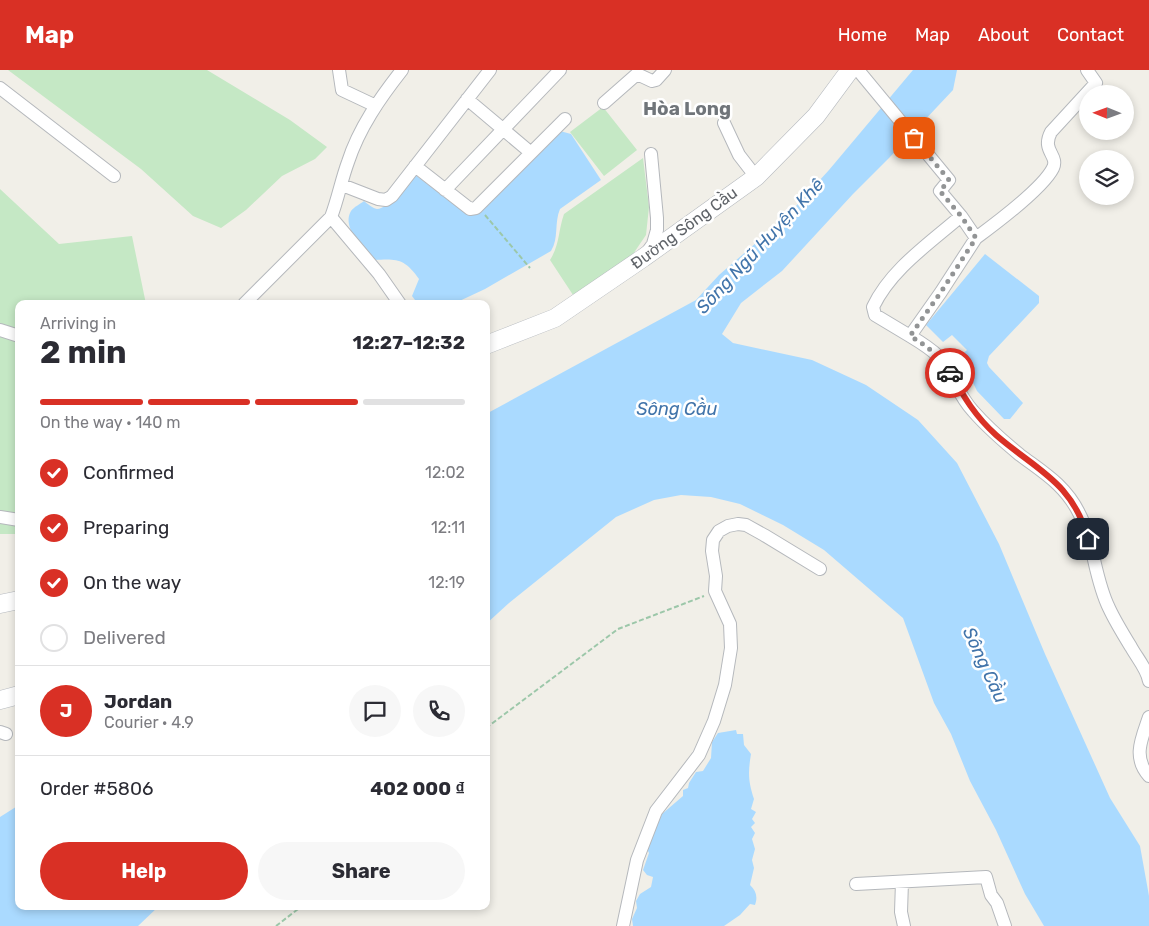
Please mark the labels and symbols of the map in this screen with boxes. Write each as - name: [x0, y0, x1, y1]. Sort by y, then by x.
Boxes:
- north arrow: [1079, 85, 1134, 140]
- district label: Hòa Long: [643, 97, 731, 120]
- pin: [893, 117, 935, 159]
- water label: Sông Ngũ Huyện Khê: [692, 174, 828, 318]
- street label: Đường Sông Cầu: [626, 182, 741, 273]
- courier: [925, 348, 975, 398]
- water label: Sông Cầu: [637, 397, 718, 420]
- pin: [1067, 518, 1109, 560]
- water label: Sông Cầu: [958, 623, 1013, 706]

